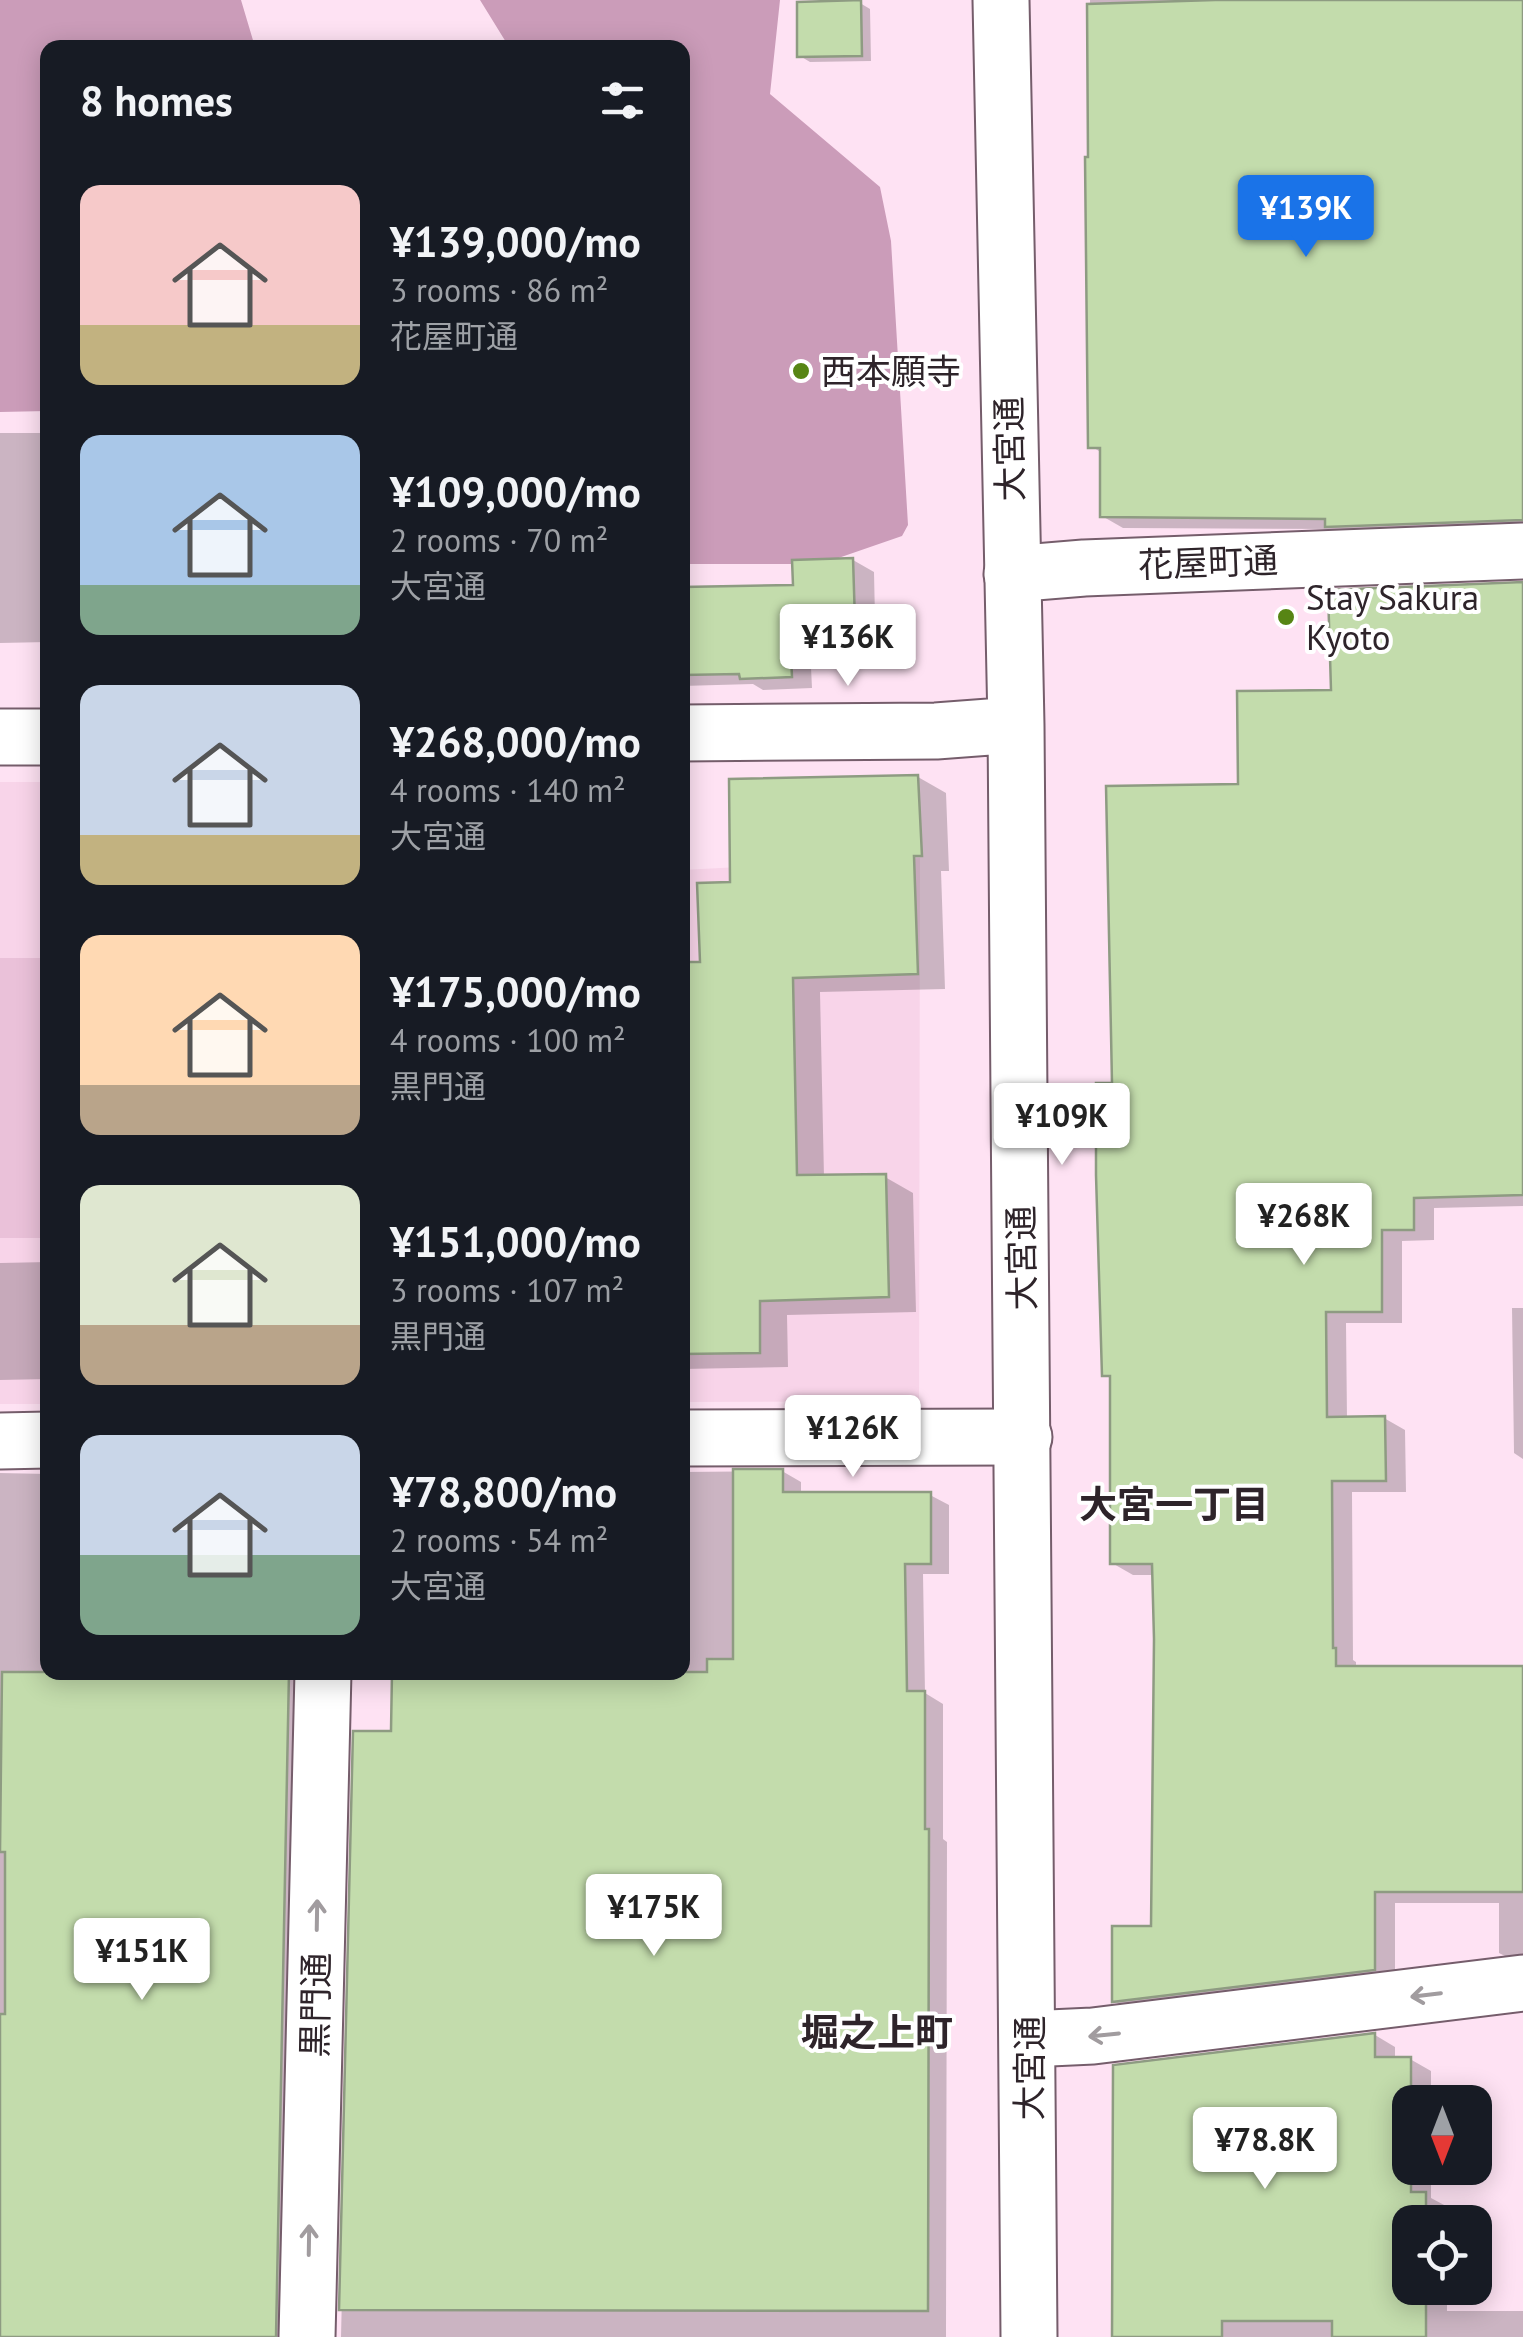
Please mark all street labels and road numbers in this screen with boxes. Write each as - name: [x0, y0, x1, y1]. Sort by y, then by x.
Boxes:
- street label: 大宮通: [985, 396, 1033, 502]
- street label: 花屋町通: [1137, 537, 1279, 587]
- street label: 大宮通: [997, 1205, 1045, 1311]
- street label: 黒門通: [291, 1952, 339, 2058]
- street label: 大宮通: [1006, 2015, 1052, 2121]

